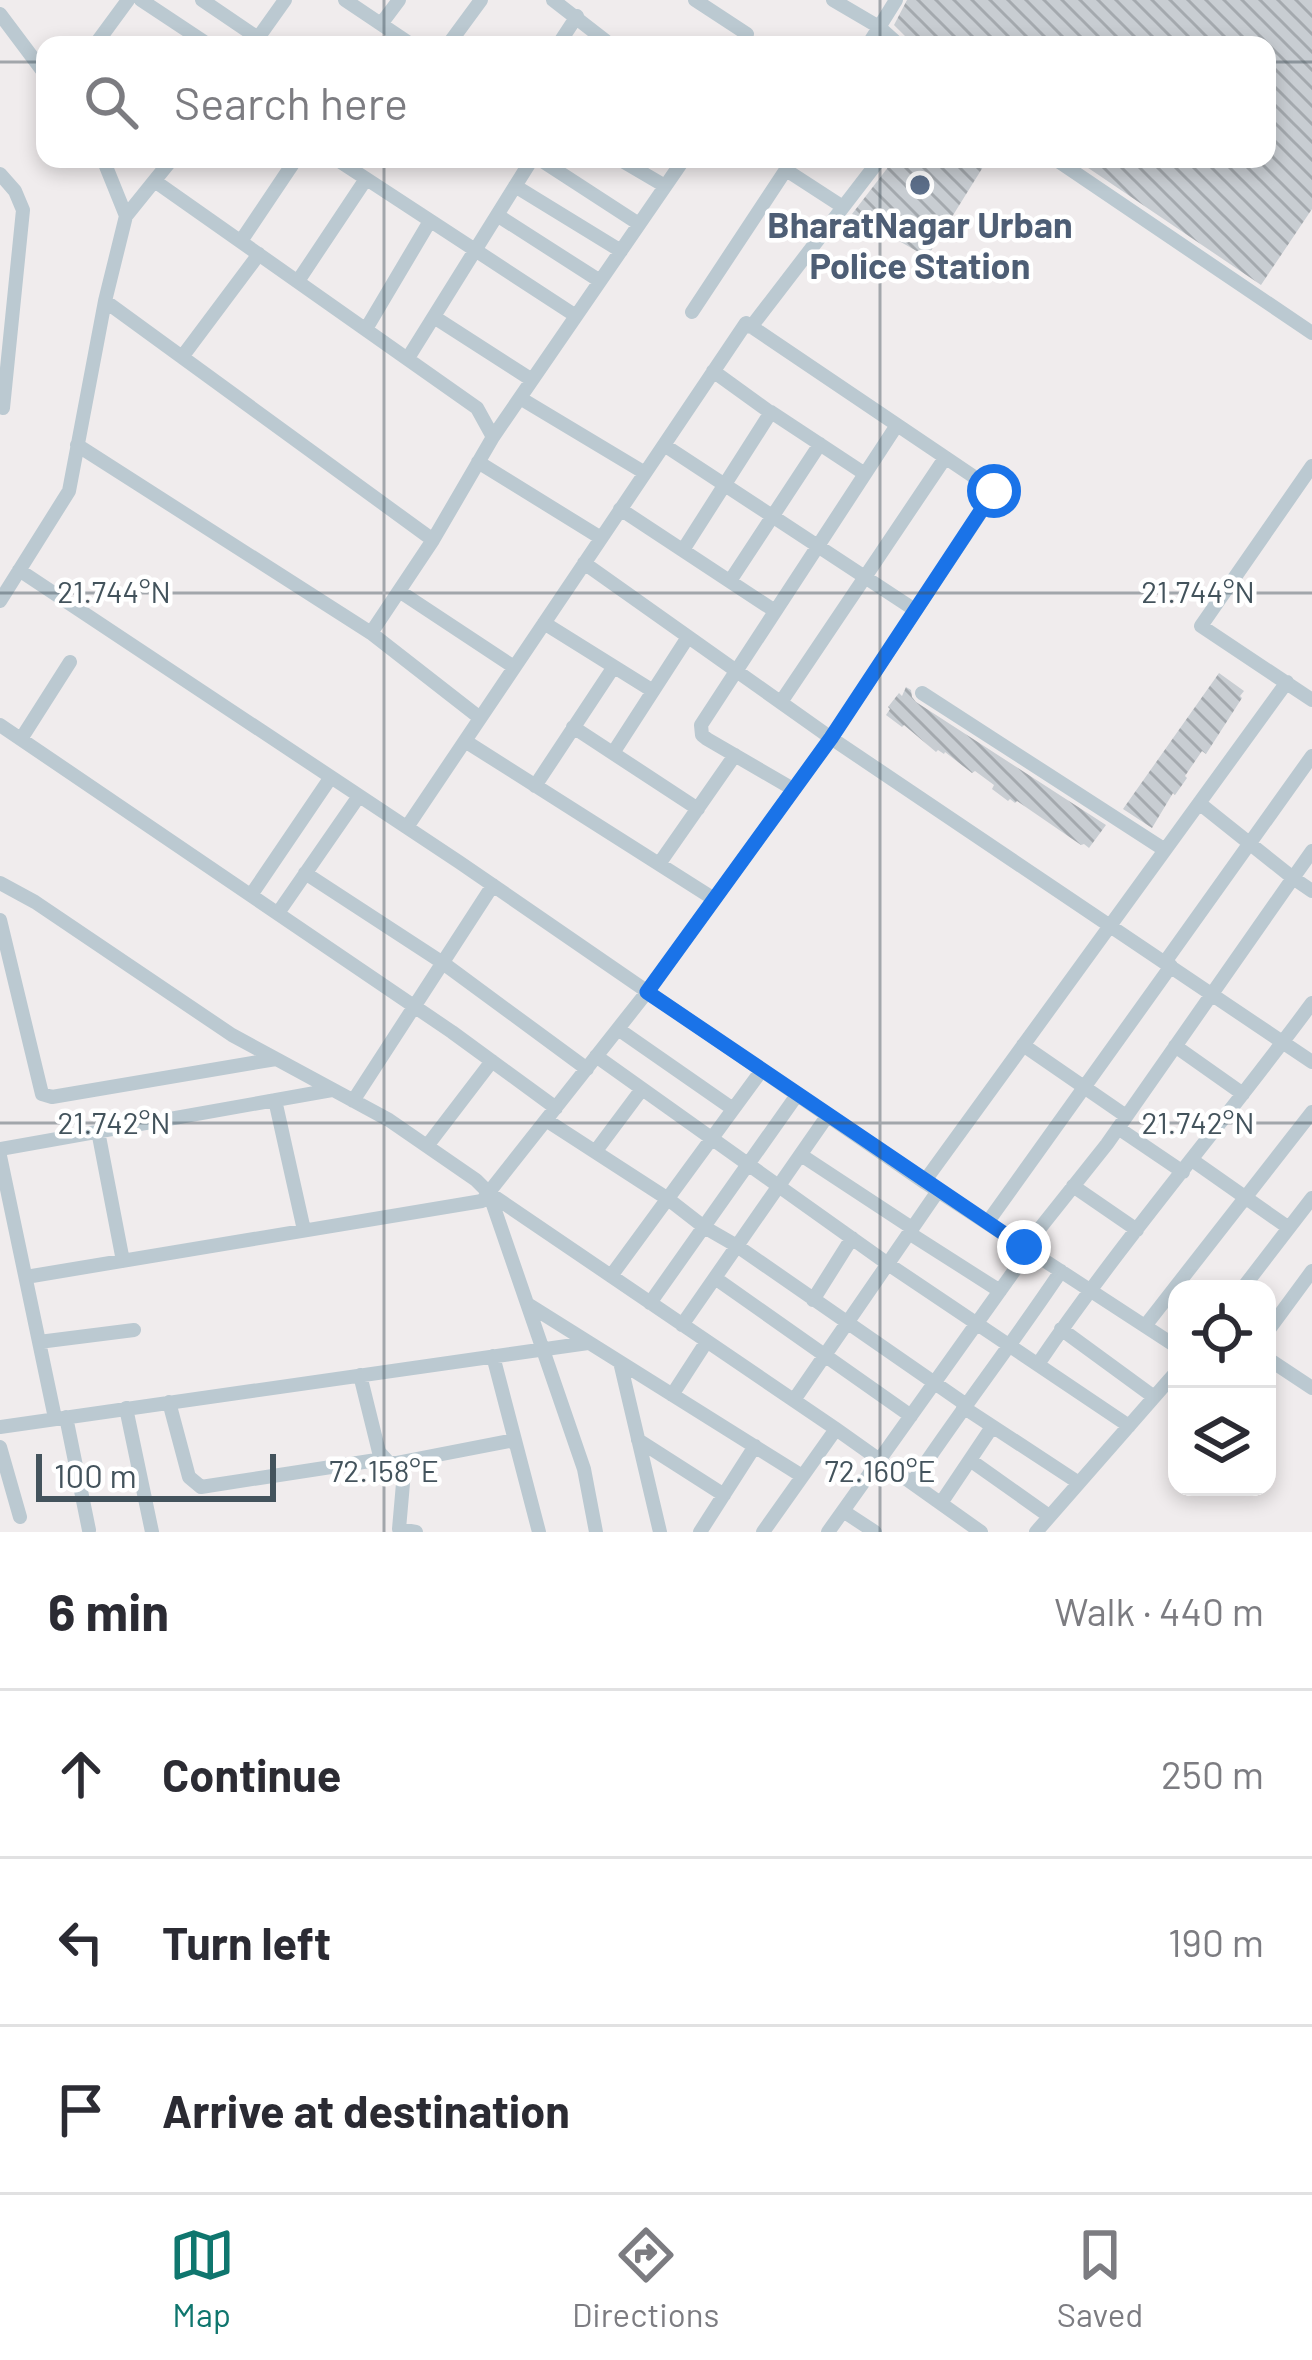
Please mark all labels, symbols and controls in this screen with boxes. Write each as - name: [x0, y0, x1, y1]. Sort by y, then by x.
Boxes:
- search box: [36, 36, 1276, 168]
- icon: search: [78, 69, 144, 135]
- text: Search here: [174, 75, 408, 129]
- marker: BharatNagar Urban Police Station: [907, 172, 933, 198]
- place label: BharatNagar Urban Police Station: [767, 202, 1073, 286]
- route start: [967, 464, 1021, 518]
- text: 21.744°N: [57, 573, 171, 609]
- text: 21.744°N: [1141, 573, 1255, 609]
- text: 21.742°N: [57, 1104, 171, 1140]
- text: 21.742°N: [1141, 1104, 1255, 1140]
- route end: [997, 1220, 1051, 1274]
- map controls: [1168, 1280, 1276, 1496]
- button: locate: [1168, 1280, 1276, 1388]
- button: layers: [1168, 1388, 1276, 1496]
- scale bar: [36, 1448, 276, 1501]
- text: 72.158°E: [329, 1452, 439, 1488]
- text: 72.160°E: [824, 1452, 936, 1488]
- text: 100 m: [54, 1455, 137, 1495]
- text: 6 min: [48, 1580, 169, 1641]
- text: Walk · 440 m: [1054, 1587, 1264, 1634]
- icon: ahead: [48, 1741, 114, 1807]
- text: Continue: [162, 1747, 341, 1801]
- text: 250 m: [1161, 1750, 1264, 1797]
- icon: left: [48, 1909, 114, 1975]
- text: Turn left: [162, 1915, 331, 1969]
- text: 190 m: [1168, 1918, 1264, 1965]
- icon: arrive: [48, 2077, 114, 2143]
- text: Arrive at destination: [162, 2083, 570, 2137]
- tab: Map: [169, 2222, 235, 2334]
- tab: Directions: [572, 2222, 719, 2334]
- tab: Saved: [1057, 2222, 1143, 2334]

